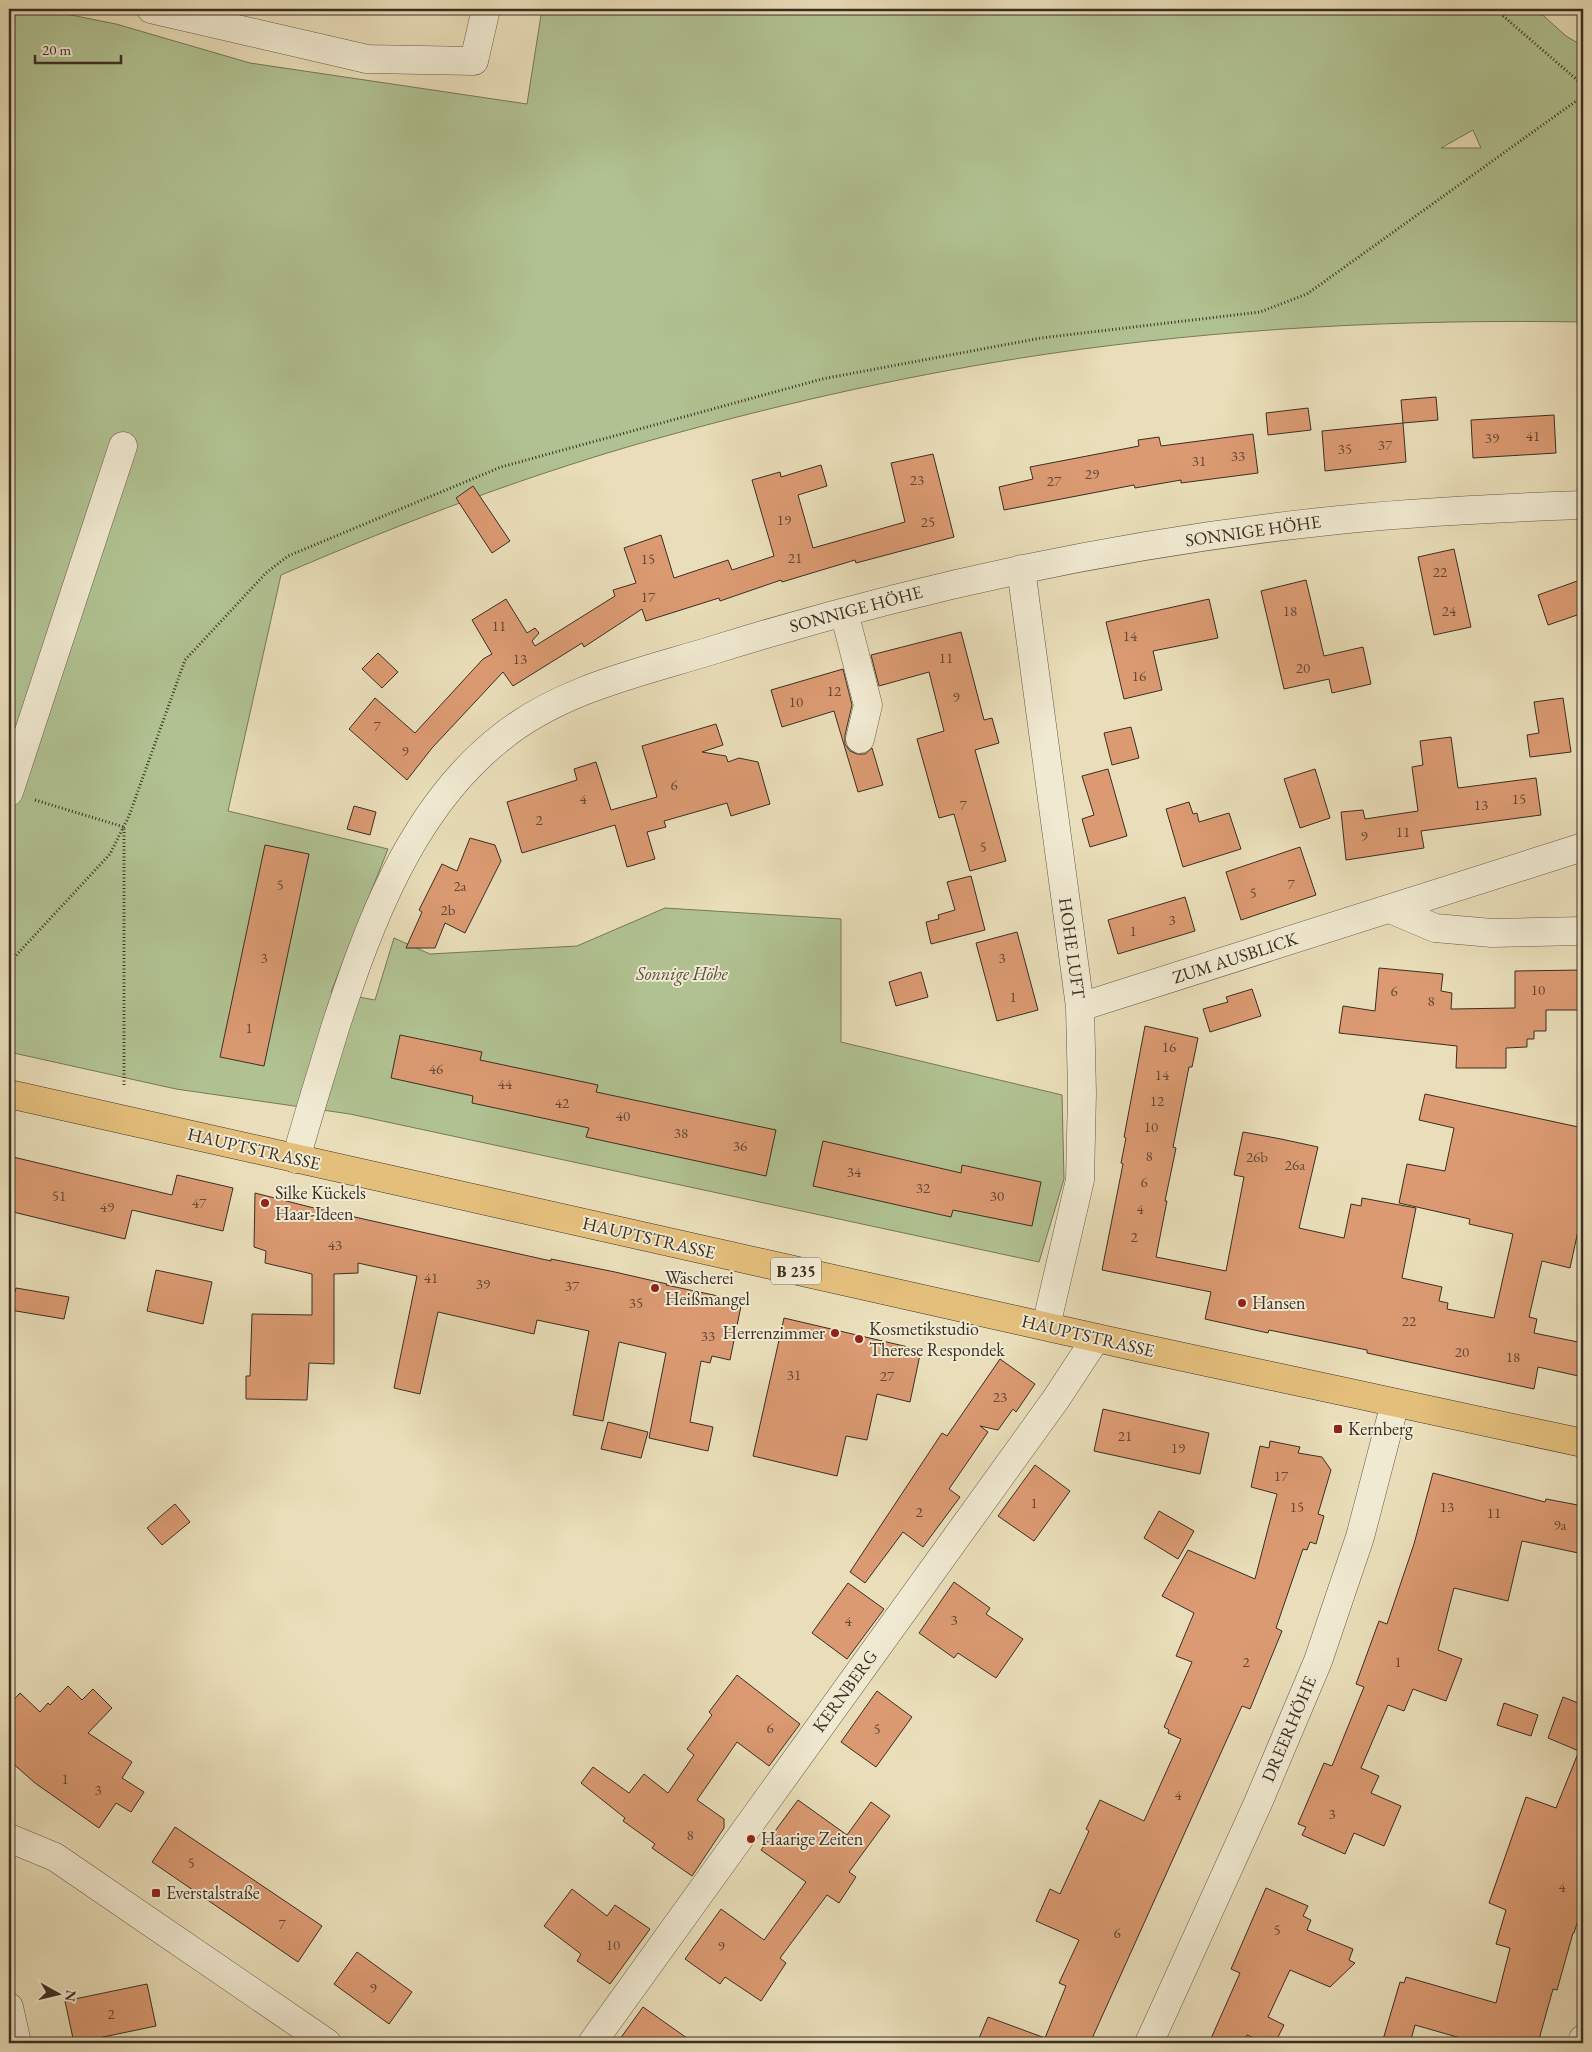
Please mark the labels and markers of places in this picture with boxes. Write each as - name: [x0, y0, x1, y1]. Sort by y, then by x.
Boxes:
- place label: Silke Kückels Haar-Ideen: [275, 1181, 366, 1225]
- marker: Silke Kückels Haar-Ideen: [259, 1197, 271, 1209]
- place label: Wäscherei Heißmangel: [665, 1266, 750, 1310]
- marker: Wäscherei Heißmangel: [649, 1282, 661, 1294]
- place label: Hansen: [1252, 1291, 1306, 1314]
- marker: Hansen: [1236, 1297, 1248, 1309]
- place label: Kosmetikstudio Therese Respondek: [869, 1317, 1005, 1361]
- place label: Herrenzimmer: [723, 1321, 825, 1344]
- marker: Herrenzimmer: [829, 1327, 841, 1339]
- marker: Kosmetikstudio Therese Respondek: [853, 1333, 865, 1345]
- place label: Kernberg: [1348, 1417, 1413, 1440]
- marker: Kernberg: [1332, 1423, 1344, 1435]
- place label: Haarige Zeiten: [761, 1827, 864, 1850]
- marker: Haarige Zeiten: [745, 1833, 757, 1845]
- place label: Everstalstraße: [166, 1881, 260, 1904]
- marker: Everstalstraße: [150, 1887, 162, 1899]

